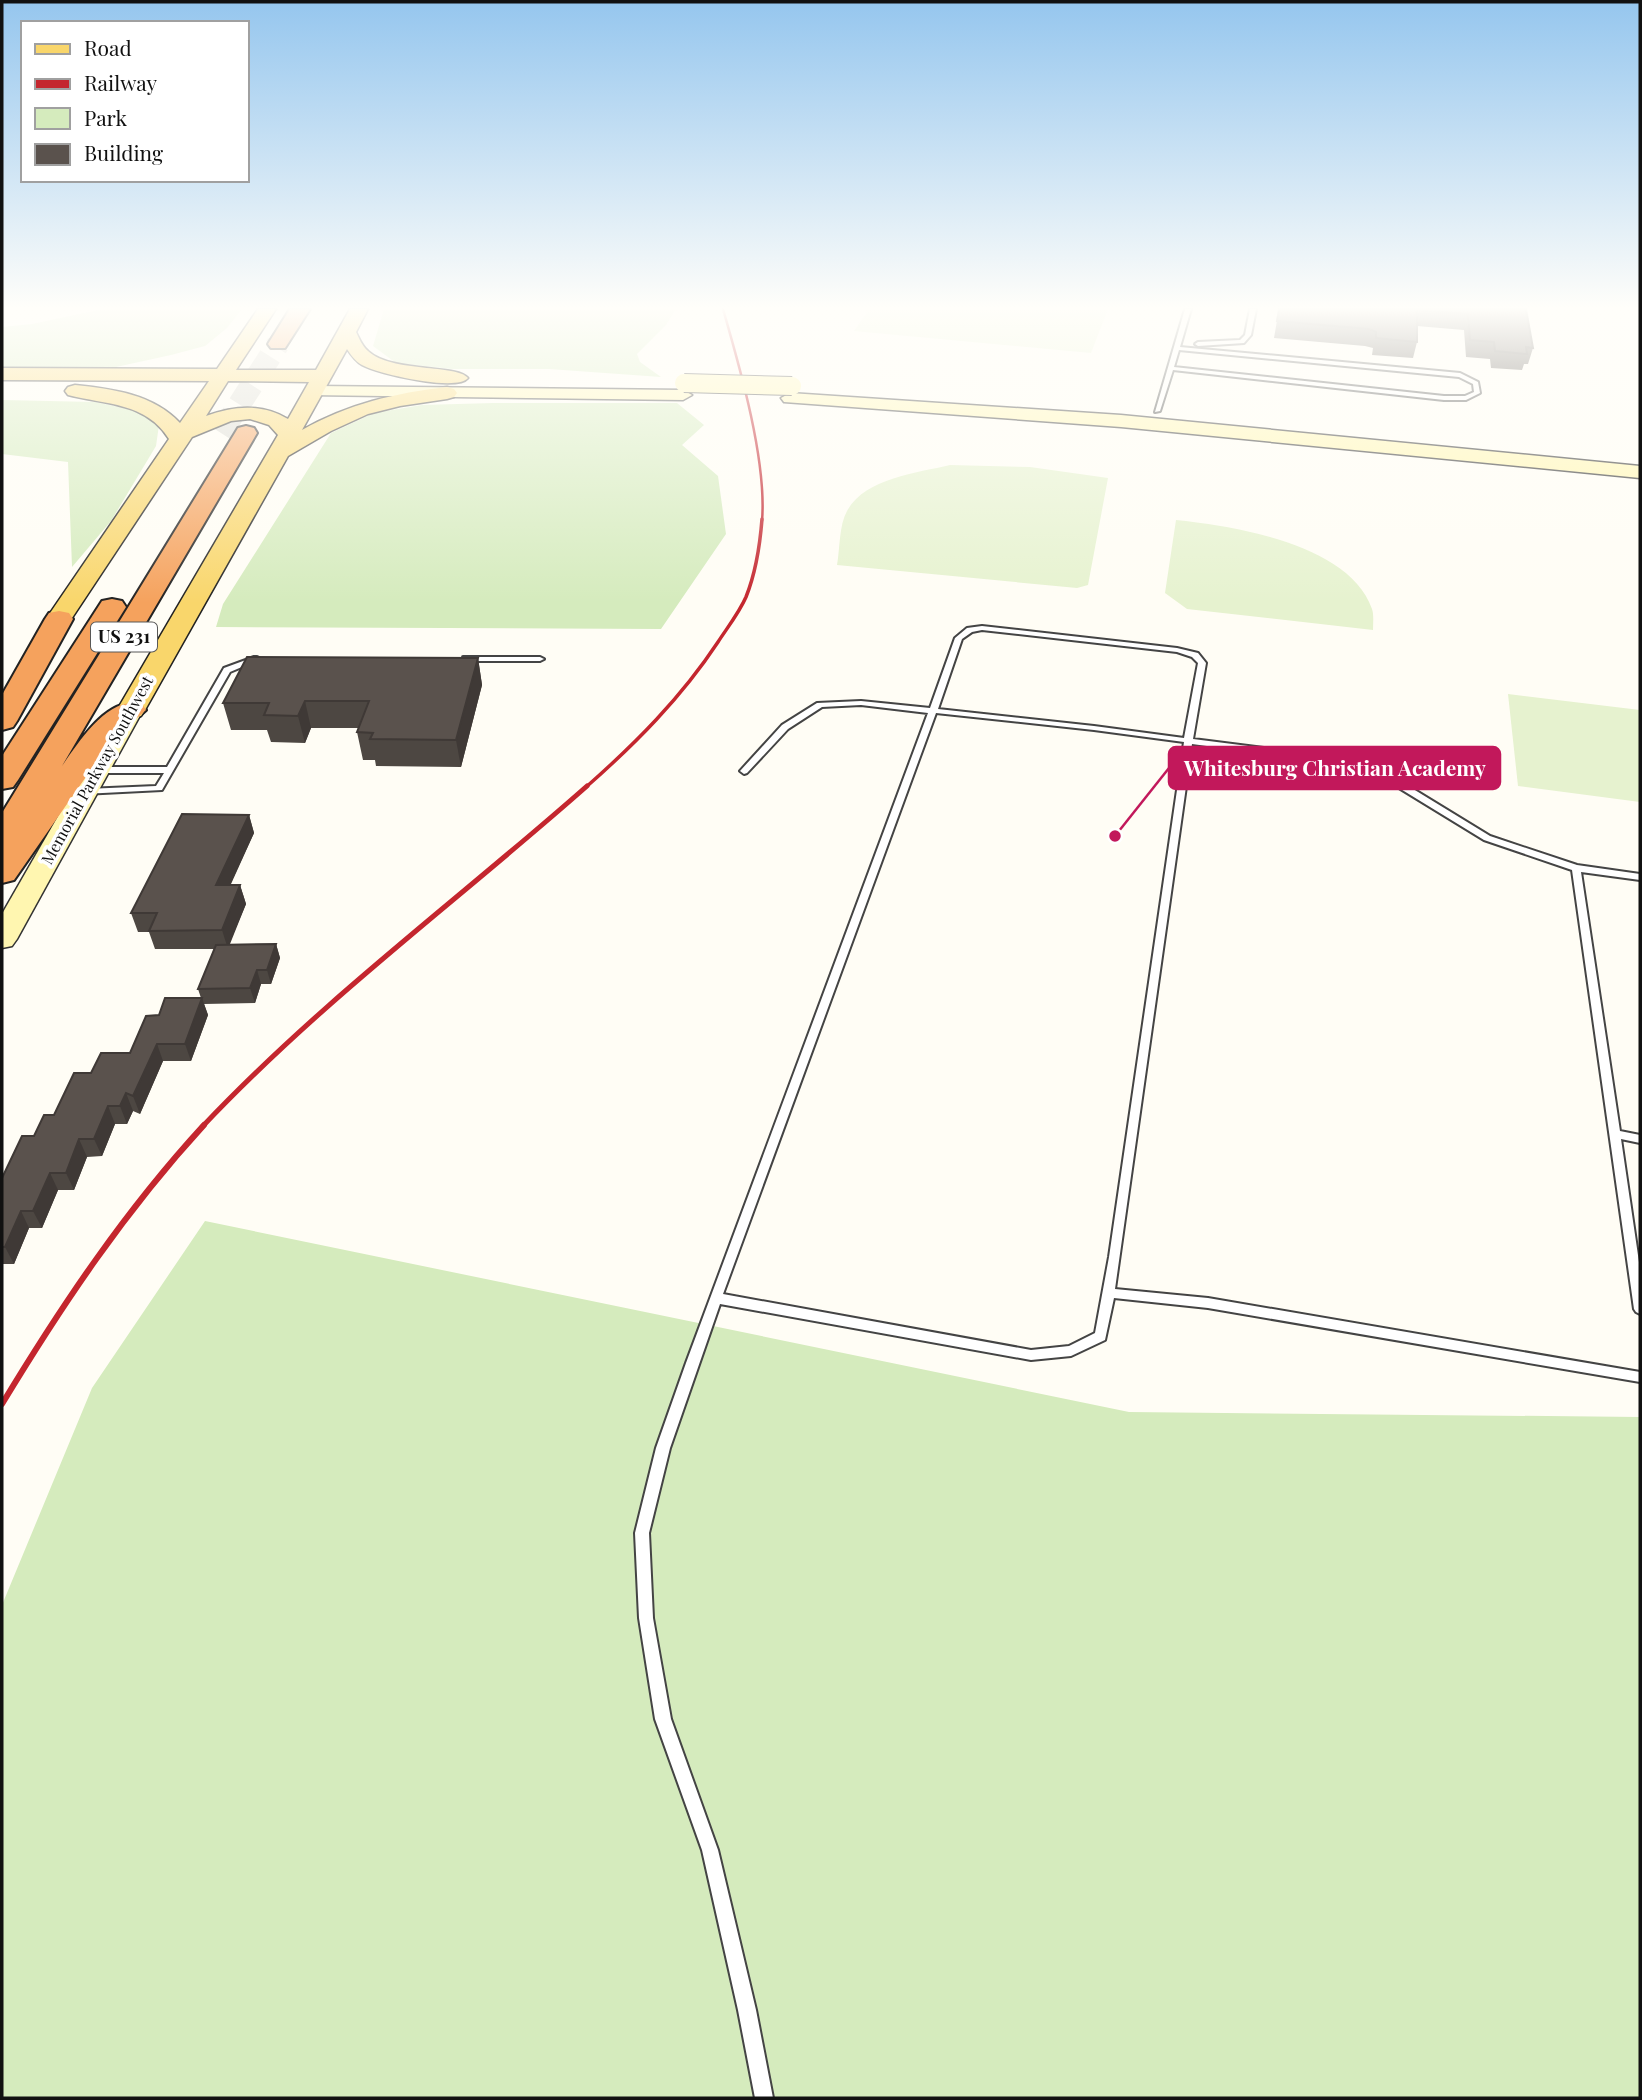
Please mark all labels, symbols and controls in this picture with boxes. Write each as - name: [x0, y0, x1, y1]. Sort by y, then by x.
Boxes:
- legend: [21, 21, 248, 182]
- text: Road: [84, 33, 132, 61]
- text: Railway: [84, 68, 158, 96]
- text: Park: [84, 103, 128, 131]
- text: Building: [84, 138, 163, 166]
- road number: US 231: [91, 622, 157, 652]
- street label: Memorial Parkway Southwest: [36, 672, 157, 868]
- callout: Whitesburg Christian Academy: [1169, 747, 1500, 789]
- text: Whitesburg Christian Academy: [1183, 753, 1486, 781]

